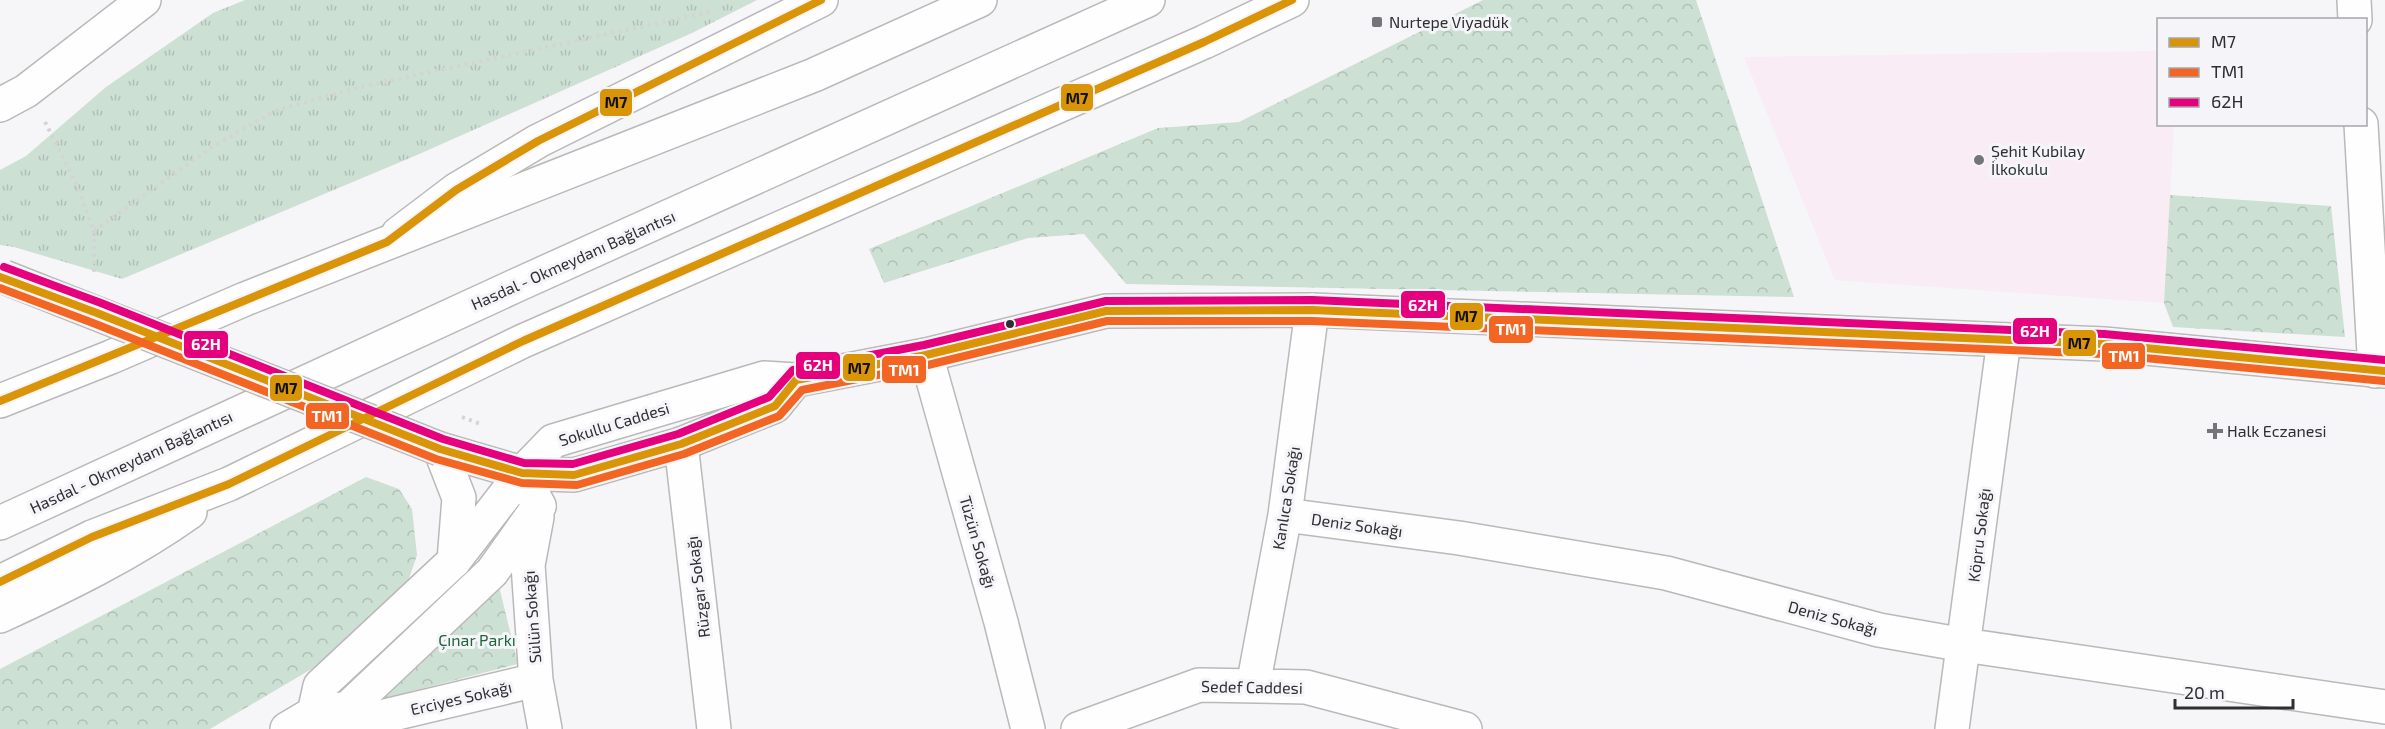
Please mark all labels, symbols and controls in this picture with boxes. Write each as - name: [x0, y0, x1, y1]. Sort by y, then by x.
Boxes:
- place label: Nurtepe Viyadük: [1389, 12, 1509, 31]
- marker: Nurtepe Viyadük: [1370, 15, 1384, 29]
- legend: [2157, 18, 2367, 126]
- text: M7: [2211, 30, 2236, 52]
- text: TM1: [2211, 60, 2244, 82]
- line badge: M7: [1060, 83, 1094, 112]
- line badge: M7: [599, 88, 633, 117]
- text: M7: [1065, 88, 1089, 107]
- text: 62H: [2211, 90, 2243, 112]
- text: M7: [604, 92, 628, 111]
- place label: Şehit Kubilay İlkokulu: [1991, 141, 2086, 178]
- marker: Şehit Kubilay İlkokulu: [1972, 153, 1986, 167]
- street label: Hasdal - Okmeydanı Bağlantısı: [468, 206, 678, 313]
- line badge: 62H: [1400, 290, 1446, 319]
- text: 62H: [1408, 295, 1438, 314]
- line badge: M7: [1449, 302, 1484, 331]
- text: M7: [1454, 306, 1478, 325]
- line badge: TM1: [1488, 315, 1534, 344]
- line badge: 62H: [2012, 317, 2058, 345]
- unlabelled marker: [1004, 318, 1016, 330]
- text: TM1: [1495, 319, 1527, 338]
- text: 62H: [2020, 321, 2050, 340]
- line badge: M7: [2062, 329, 2097, 357]
- line badge: 62H: [183, 330, 229, 359]
- text: M7: [2067, 333, 2091, 352]
- text: 62H: [191, 334, 221, 353]
- line badge: TM1: [2101, 342, 2146, 370]
- text: TM1: [2108, 346, 2140, 365]
- line badge: 62H: [795, 351, 841, 380]
- line badge: M7: [842, 353, 876, 382]
- text: 62H: [803, 355, 833, 374]
- line badge: TM1: [881, 355, 927, 384]
- text: M7: [847, 358, 871, 377]
- text: TM1: [888, 360, 920, 379]
- line badge: M7: [269, 374, 303, 402]
- text: M7: [274, 378, 298, 397]
- street label: Sokullu Caddesi: [556, 398, 671, 449]
- line badge: TM1: [305, 402, 350, 430]
- street label: Hasdal - Okmeydanı Bağlantısı: [26, 406, 235, 517]
- text: TM1: [311, 406, 343, 425]
- place label: Halk Eczanesi: [2227, 421, 2327, 440]
- marker: Halk Eczanesi: [2208, 424, 2222, 438]
- street label: Kanlıca Sokağı: [1268, 445, 1303, 551]
- street label: Köpru Sokağı: [1963, 487, 1994, 583]
- street label: Tüzün Sokağı: [956, 494, 1001, 590]
- street label: Deniz Sokağı: [1310, 509, 1404, 540]
- street label: Rüzgar Sokağı: [682, 535, 713, 639]
- street label: Sülün Sokağı: [519, 570, 544, 664]
- street label: Deniz Sokağı: [1786, 596, 1880, 639]
- park label: Çınar Parkı: [438, 630, 516, 650]
- scale bar: [2175, 672, 2294, 710]
- street label: Sedef Caddesi: [1201, 676, 1303, 697]
- street label: Erciyes Sokağı: [408, 677, 513, 718]
- text: 20 m: [2184, 681, 2225, 703]

